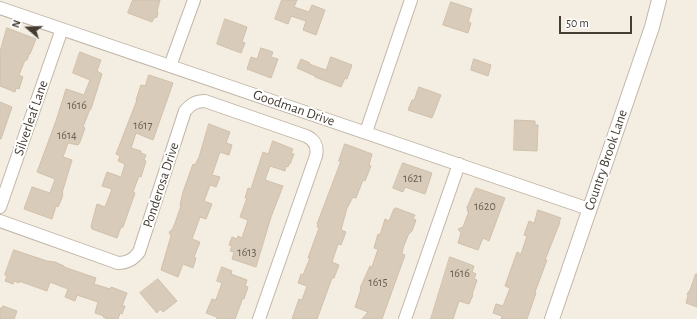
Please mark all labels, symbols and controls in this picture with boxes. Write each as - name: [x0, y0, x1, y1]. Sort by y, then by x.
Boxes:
- north arrow: [8, 8, 48, 48]
- scale bar: [561, 8, 634, 34]
- text: 50 m: [566, 17, 589, 29]
- text: N: [10, 19, 23, 29]
- street label: Silverleaf Lane: [10, 78, 52, 158]
- street label: Goodman Drive: [251, 86, 337, 130]
- house number: 1616: [67, 98, 87, 112]
- street label: Country Brook Lane: [581, 107, 631, 213]
- house number: 1617: [134, 118, 152, 132]
- house number: 1614: [57, 128, 77, 142]
- street label: Ponderosa Drive: [139, 140, 183, 230]
- house number: 1621: [403, 171, 423, 185]
- house number: 1620: [474, 199, 496, 213]
- house number: 1613: [238, 245, 256, 259]
- house number: 1616: [450, 266, 470, 280]
- house number: 1615: [369, 275, 387, 289]

